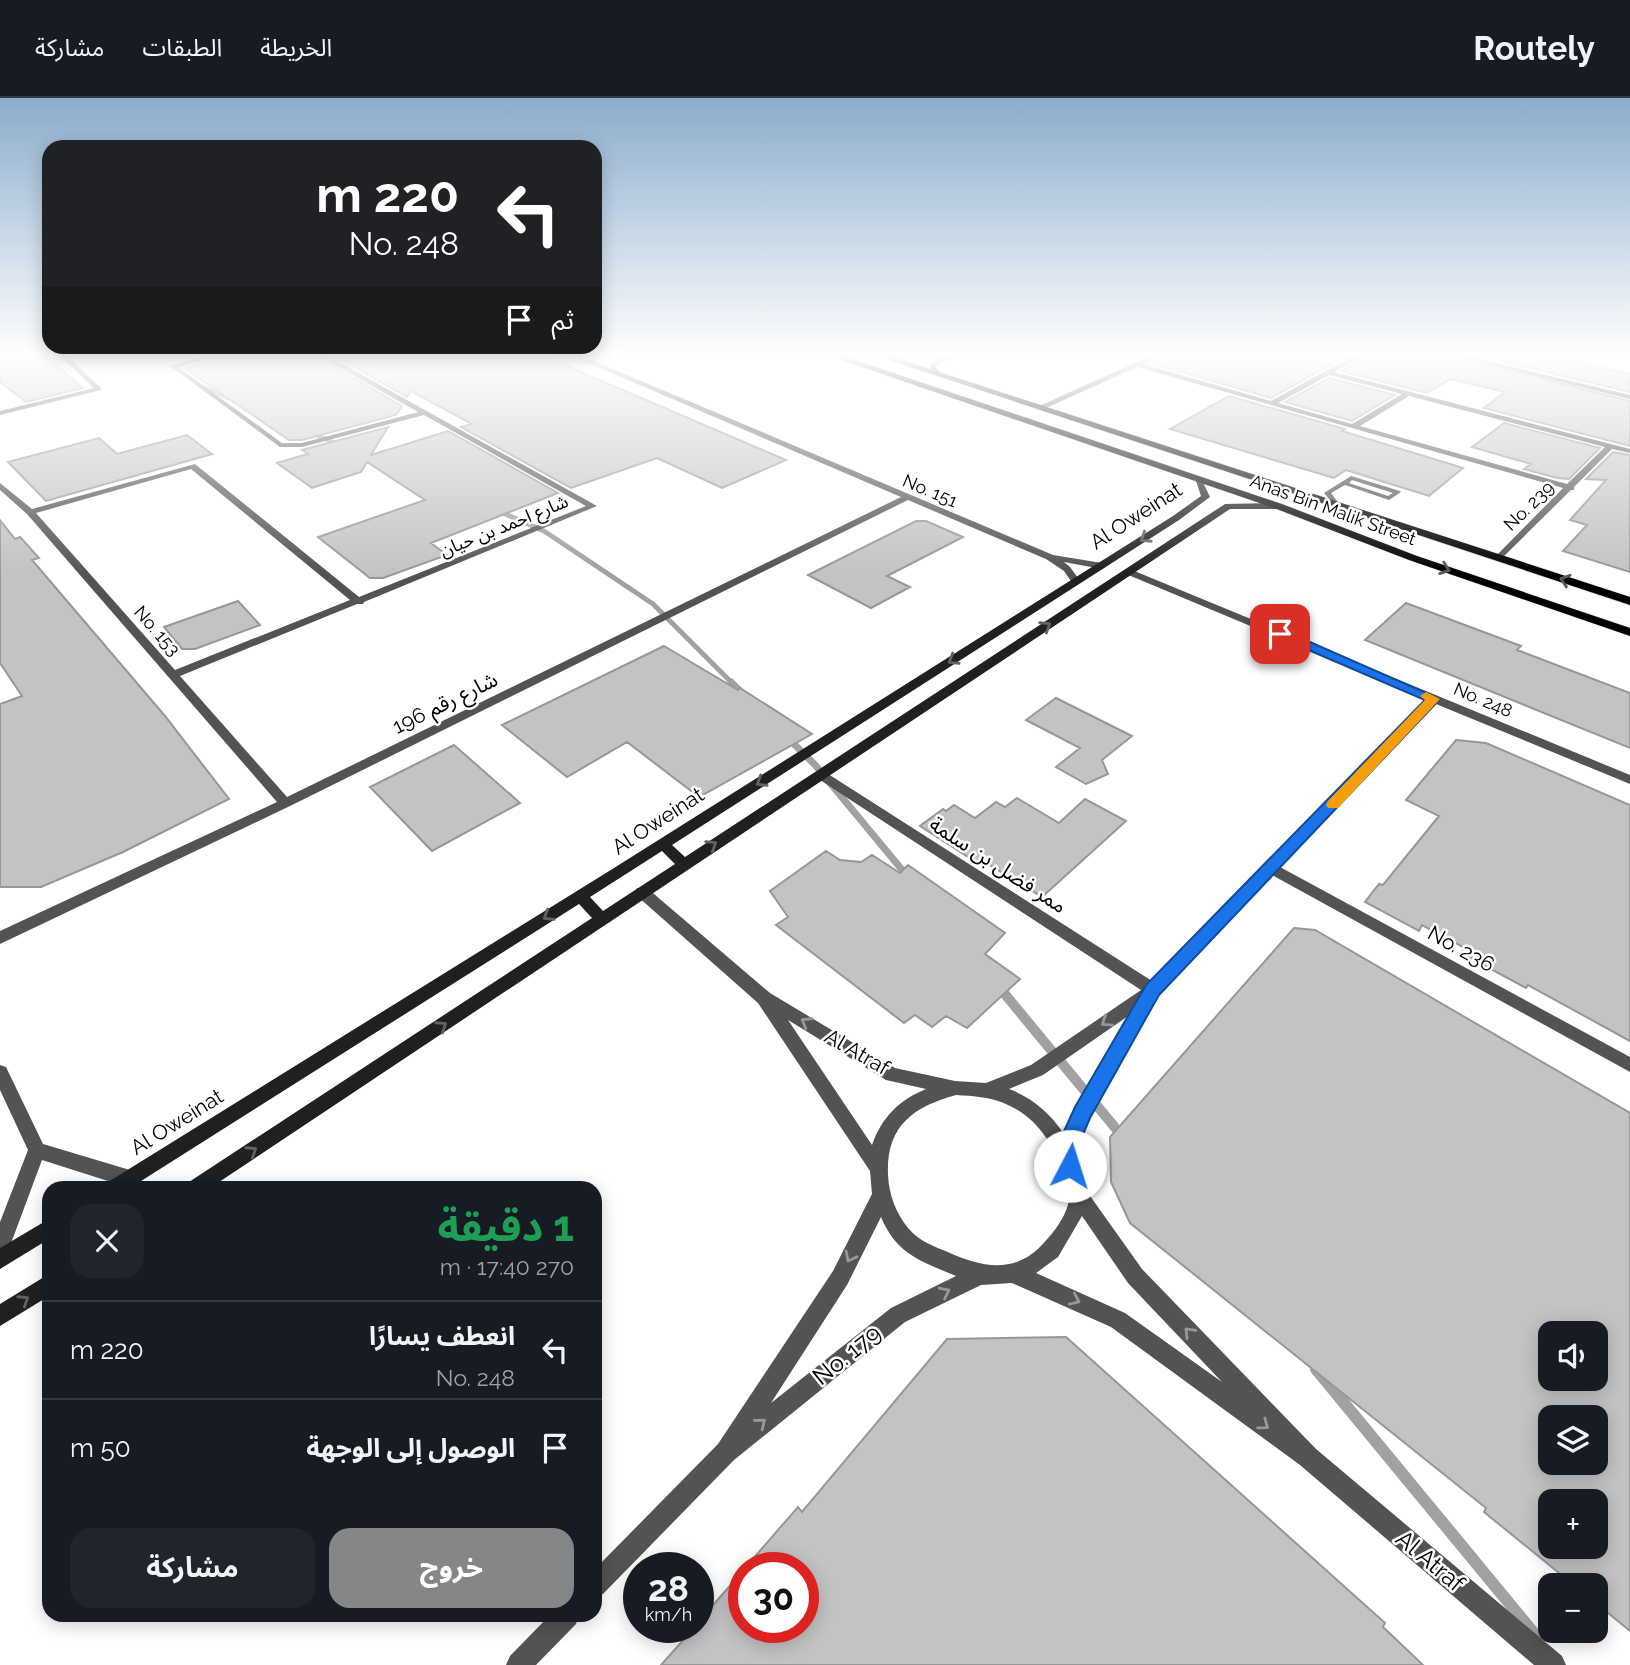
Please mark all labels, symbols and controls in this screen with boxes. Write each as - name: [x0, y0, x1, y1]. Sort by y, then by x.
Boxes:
- text: Routely: [1473, 29, 1595, 68]
- text: مشاركة: [35, 33, 104, 62]
- text: الطبقات: [142, 33, 222, 62]
- text: الخريطة: [260, 33, 332, 62]
- text: 220 m: [316, 166, 459, 223]
- icon: left: [483, 168, 574, 259]
- text: No. 248: [349, 225, 459, 262]
- icon: arrive: [500, 301, 538, 339]
- text: ثم: [552, 305, 574, 335]
- street label: No. 151: [900, 470, 961, 512]
- street label: Anas Bin Malik Street: [1247, 470, 1419, 549]
- street label: Al Oweinat: [1085, 477, 1186, 555]
- street label: No. 239: [1499, 477, 1558, 535]
- street label: شارع احمد بن حيان: [437, 490, 573, 565]
- one-way arrow: [1140, 529, 1153, 542]
- one-way arrow: [1439, 561, 1451, 575]
- one-way arrow: [1559, 573, 1571, 588]
- street label: No. 153: [130, 601, 185, 660]
- pin: [1250, 604, 1310, 664]
- icon: arrive: [1261, 615, 1299, 653]
- one-way arrow: [1038, 622, 1051, 634]
- one-way arrow: [948, 651, 961, 664]
- street label: شارع رقم 196: [388, 666, 503, 741]
- street label: No. 248: [1451, 678, 1516, 721]
- one-way arrow: [756, 773, 769, 786]
- street label: Al Oweinat: [607, 782, 708, 860]
- street label: ممر فضل بن سلمة: [925, 811, 1071, 918]
- one-way arrow: [705, 840, 718, 853]
- one-way arrow: [542, 908, 555, 921]
- street label: No. 236: [1424, 920, 1499, 977]
- one-way arrow: [1101, 1014, 1114, 1026]
- one-way arrow: [800, 1018, 813, 1031]
- one-way arrow: [434, 1021, 447, 1034]
- street label: Al Atraf: [821, 1023, 895, 1081]
- street label: Al Oweinat: [126, 1083, 228, 1160]
- position arrow: [1033, 1129, 1107, 1203]
- one-way arrow: [244, 1146, 257, 1159]
- text: 1 دقيقة: [437, 1202, 574, 1251]
- button: close: [70, 1204, 144, 1278]
- one-way arrow: [845, 1250, 859, 1262]
- text: 270 m · 17:40: [440, 1253, 574, 1280]
- one-way arrow: [938, 1286, 951, 1300]
- one-way arrow: [1068, 1292, 1080, 1306]
- one-way arrow: [17, 1295, 30, 1308]
- street label: No. 179: [807, 1318, 887, 1391]
- text: انعطف يسارًا: [369, 1321, 515, 1351]
- map controls: [1538, 1321, 1608, 1643]
- button: sound: [1538, 1321, 1608, 1391]
- one-way arrow: [1184, 1327, 1197, 1340]
- icon: left: [536, 1331, 574, 1369]
- text: 220 m: [70, 1335, 144, 1365]
- text: No. 248: [436, 1364, 515, 1391]
- button: layers: [1538, 1405, 1608, 1475]
- one-way arrow: [1256, 1417, 1269, 1430]
- one-way arrow: [754, 1419, 766, 1432]
- icon: arrive: [536, 1429, 574, 1467]
- text: 50 m: [70, 1433, 131, 1463]
- text: الوصول إلى الوجهة: [306, 1433, 515, 1463]
- button: +: [1538, 1489, 1608, 1559]
- street label: Al Atraf: [1390, 1524, 1471, 1598]
- button: مشاركة: [70, 1528, 315, 1608]
- button: خروج: [329, 1528, 574, 1608]
- speed limit sign: 30: [728, 1552, 819, 1643]
- text: 28: [648, 1568, 689, 1609]
- button: −: [1538, 1573, 1608, 1643]
- text: km/h: [645, 1604, 692, 1625]

